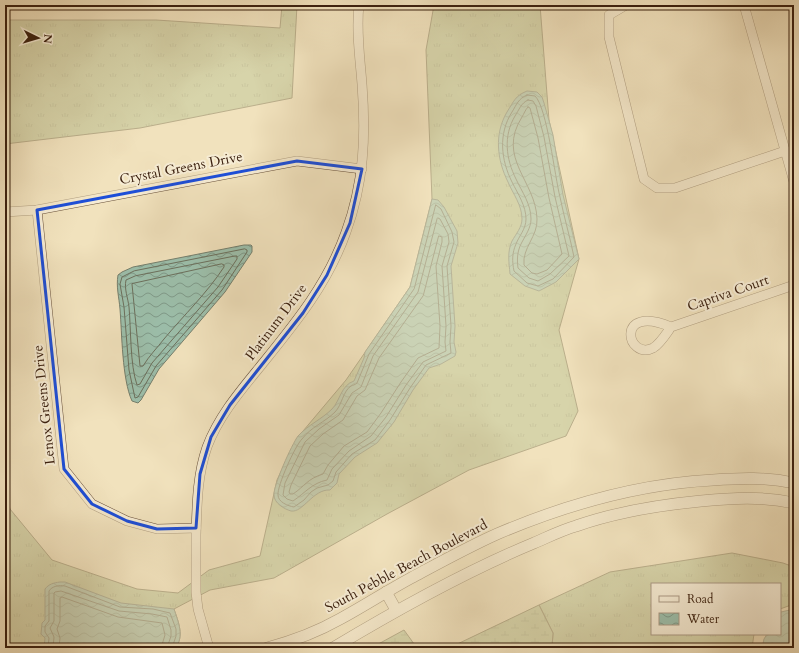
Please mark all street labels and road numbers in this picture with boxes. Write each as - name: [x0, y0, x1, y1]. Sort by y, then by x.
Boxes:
- street label: Crystal Greens Drive: [118, 147, 244, 189]
- street label: Captiva Court: [685, 270, 772, 316]
- street label: Platinum Drive: [241, 280, 311, 364]
- street label: Lenox Greens Drive: [28, 344, 60, 466]
- street label: South Pebble Beach Boulevard: [321, 515, 491, 617]

